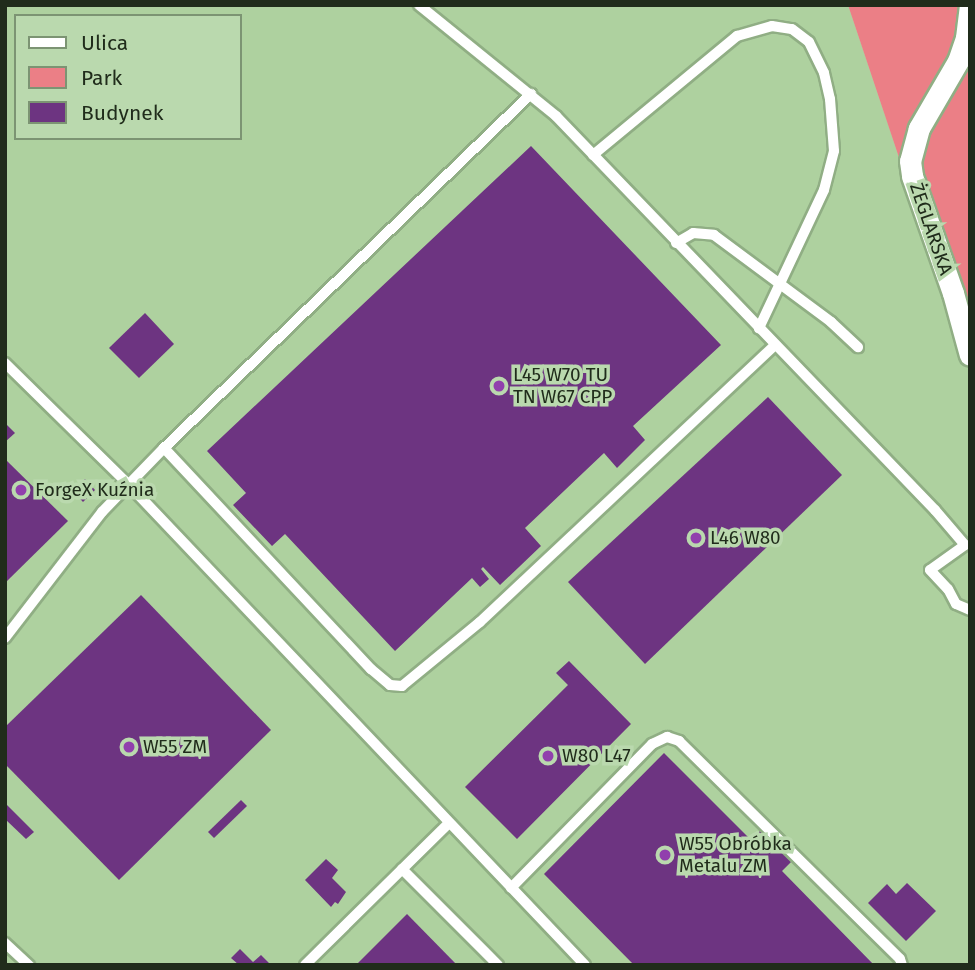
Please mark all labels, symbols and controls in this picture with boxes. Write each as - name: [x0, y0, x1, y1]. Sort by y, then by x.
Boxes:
- legend: [14, 14, 242, 140]
- text: Ulica: [81, 30, 128, 56]
- text: Park: [81, 65, 122, 91]
- text: Budynek: [81, 100, 163, 126]
- street label: ŻEGLARSKA: [905, 180, 957, 278]
- place label: L45 W70 TU TN W67 CPP: [513, 364, 612, 408]
- marker: L45 W70 TU TN W67 CPP: [491, 378, 507, 394]
- place label: ForgeX Kuźnia: [35, 479, 154, 501]
- marker: ForgeX Kuźnia: [13, 482, 29, 498]
- place label: L46 W80: [710, 527, 781, 549]
- marker: L46 W80: [688, 530, 704, 546]
- place label: W55 ZM: [143, 736, 207, 758]
- marker: W55 ZM: [121, 739, 137, 755]
- place label: W80 L47: [562, 745, 631, 767]
- marker: W80 L47: [540, 748, 556, 764]
- place label: W55 Obróbka Metalu ZM: [679, 833, 792, 877]
- marker: W55 Obróbka Metalu ZM: [657, 847, 673, 863]

